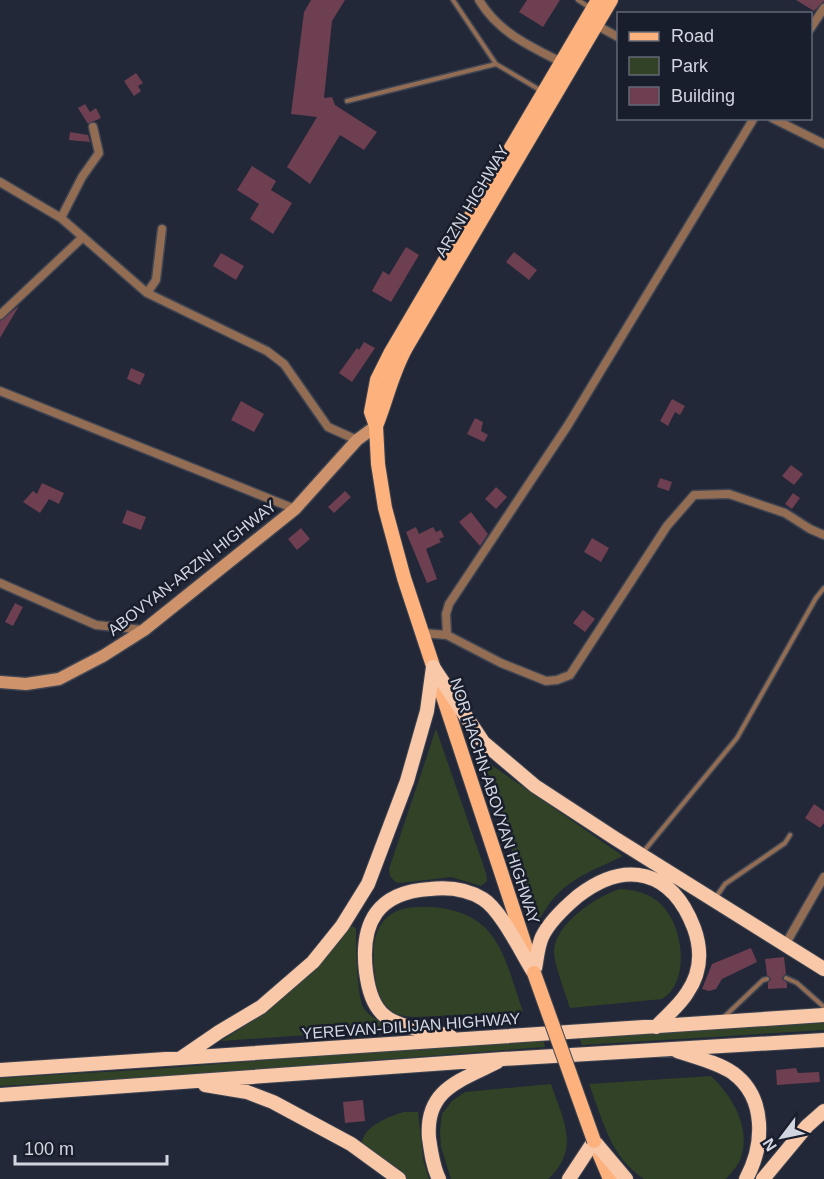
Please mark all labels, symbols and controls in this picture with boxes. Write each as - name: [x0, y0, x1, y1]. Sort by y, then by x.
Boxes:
- legend: [617, 12, 812, 120]
- text: Road: [671, 26, 714, 46]
- text: Park: [671, 56, 709, 76]
- text: Building: [671, 86, 735, 106]
- street label: ARZNI HIGHWAY: [432, 142, 512, 260]
- street label: ABOVYAN-ARZNI HIGHWAY: [105, 497, 280, 639]
- street label: NOR HACHN-ABOVYAN HIGHWAY: [447, 676, 543, 926]
- street label: YEREVAN-DILIJAN HIGHWAY: [301, 1010, 521, 1042]
- north arrow: [752, 1107, 812, 1167]
- scale bar: [15, 1128, 166, 1166]
- text: N: [759, 1135, 780, 1154]
- text: 100 m: [24, 1139, 74, 1159]

